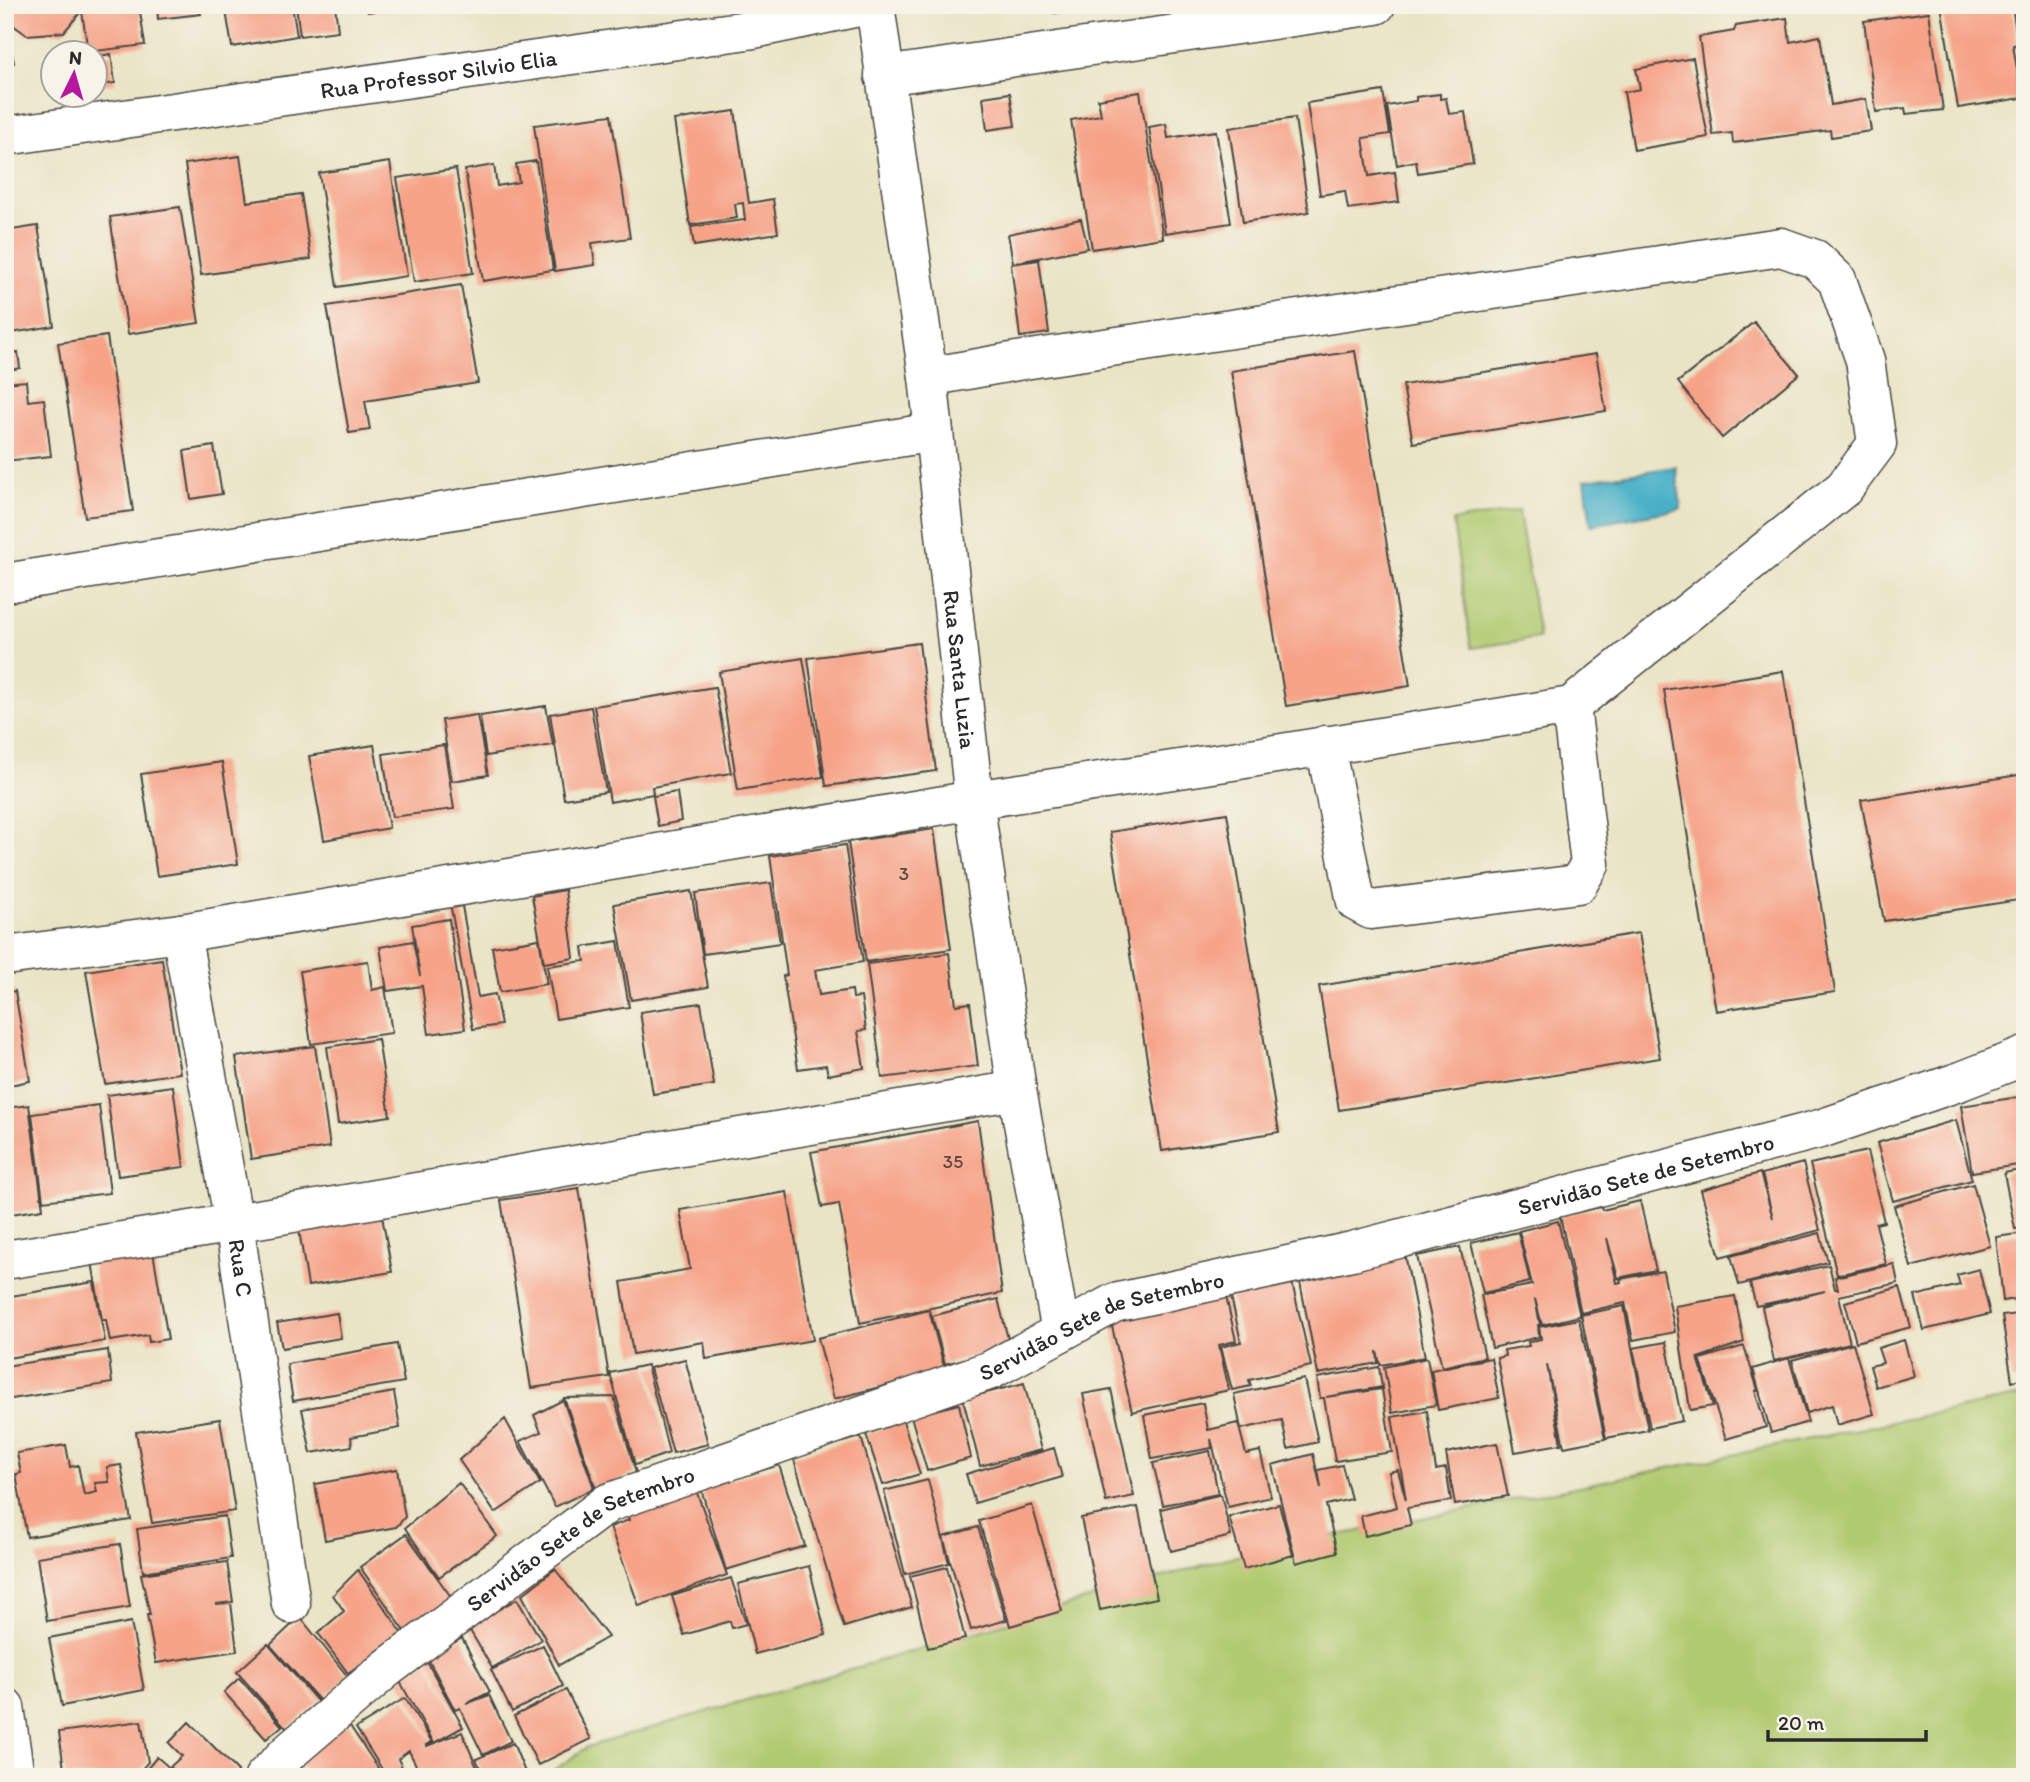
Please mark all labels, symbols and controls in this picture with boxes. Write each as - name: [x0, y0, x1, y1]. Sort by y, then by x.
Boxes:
- north arrow: [38, 38, 108, 108]
- street label: Rua Professor Silvio Elia: [318, 43, 559, 105]
- text: N: [68, 46, 83, 70]
- street label: Rua Santa Luzia: [937, 589, 982, 750]
- house number: 3: [899, 862, 909, 885]
- street label: Servidão Sete de Setembro: [1515, 1128, 1777, 1221]
- house number: 35: [943, 1150, 963, 1173]
- street label: Rua C: [223, 1237, 259, 1298]
- street label: Servidão Sete de Setembro: [975, 1265, 1227, 1387]
- street label: Servidão Sete de Setembro: [461, 1460, 698, 1618]
- scale bar: [1768, 1698, 1925, 1742]
- text: 20 m: [1778, 1710, 1825, 1735]

